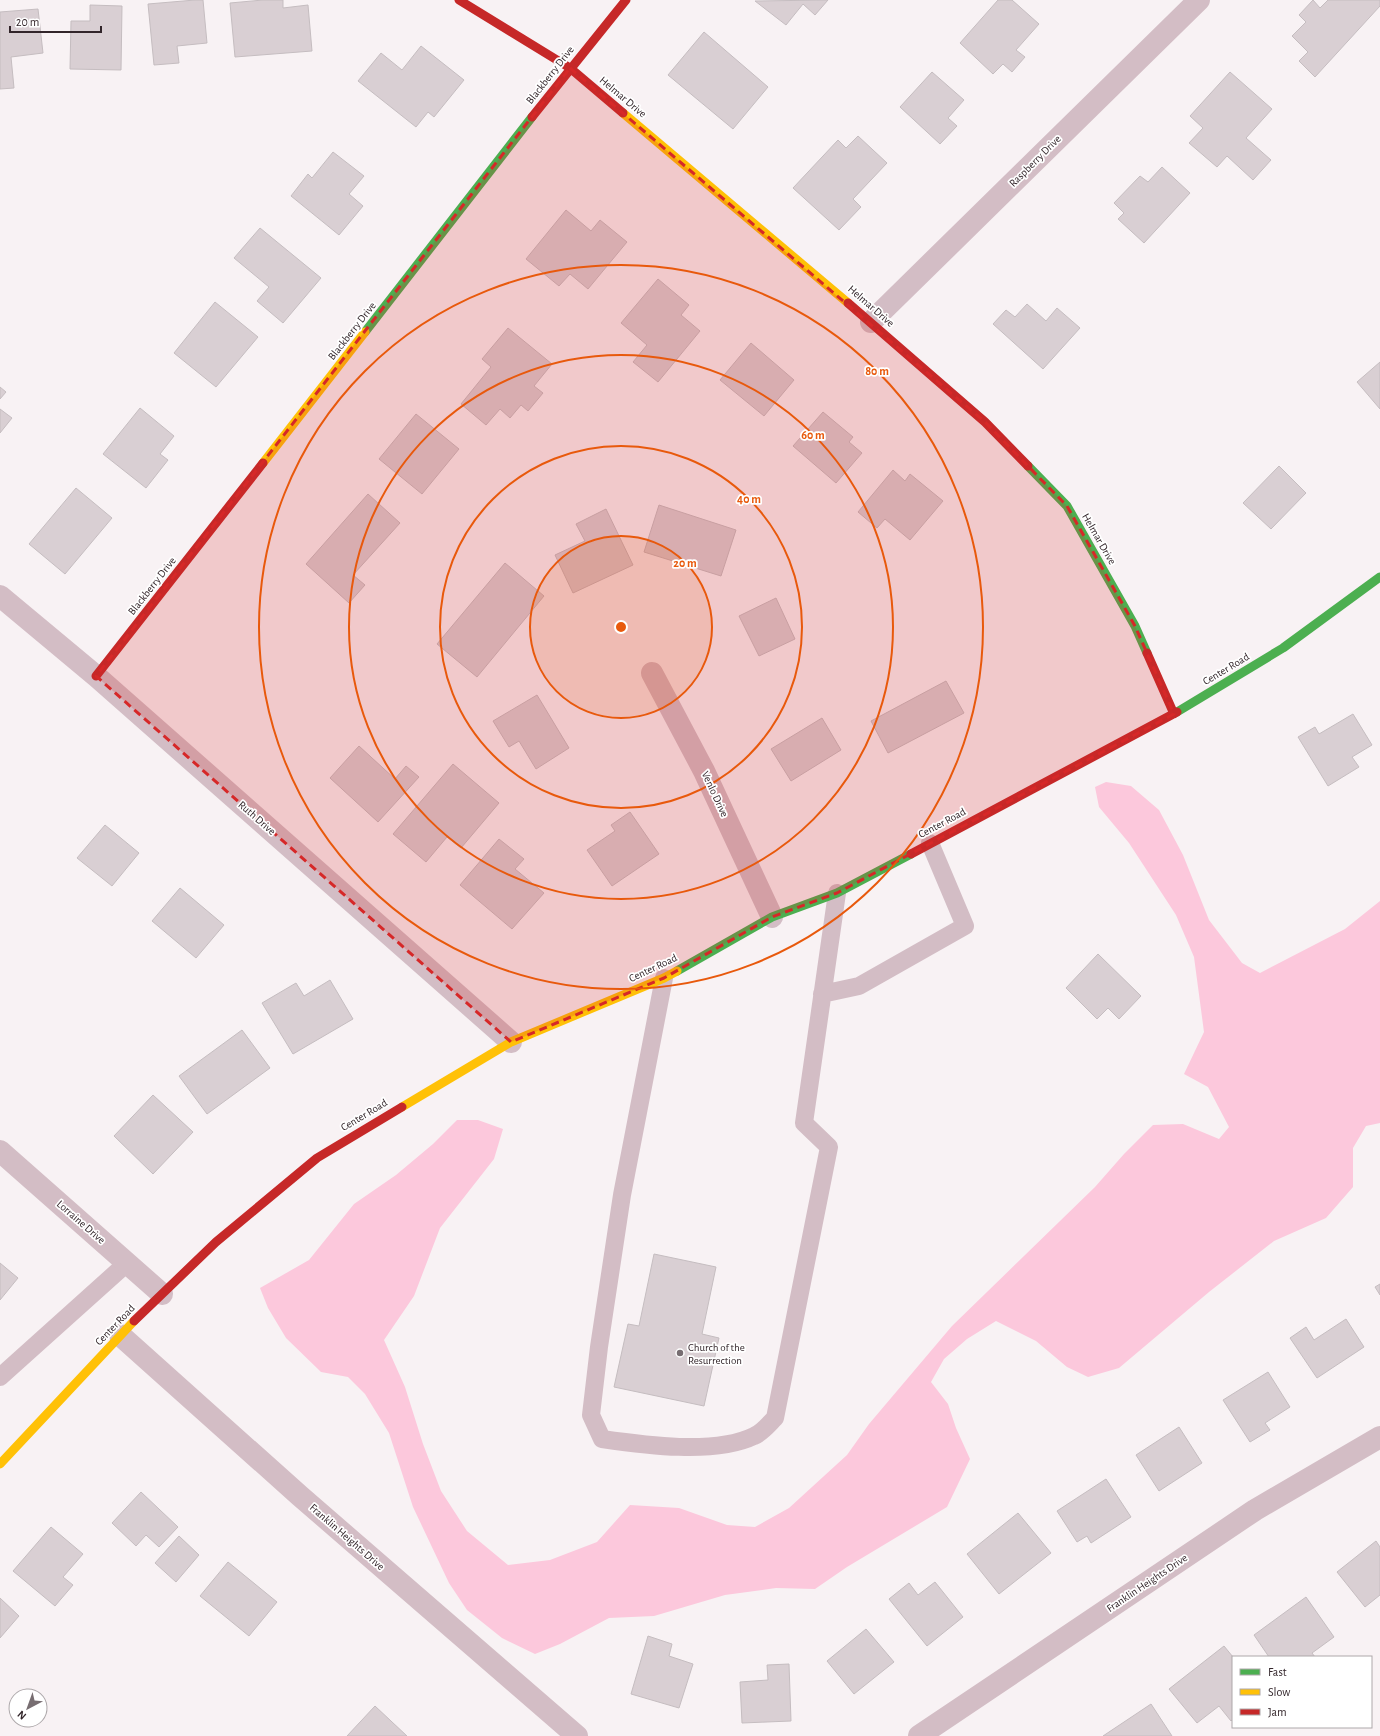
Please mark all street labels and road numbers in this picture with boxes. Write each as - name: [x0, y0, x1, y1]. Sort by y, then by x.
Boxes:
- street label: Blackberry Drive: [524, 44, 576, 106]
- street label: Helmar Drive: [598, 74, 648, 120]
- street label: Raspberry Drive: [1007, 133, 1063, 189]
- street label: Helmar Drive: [846, 283, 896, 329]
- street label: Blackberry Drive: [326, 300, 378, 362]
- street label: Helmar Drive: [1080, 512, 1118, 566]
- street label: Blackberry Drive: [126, 555, 178, 617]
- street label: Center Road: [1201, 651, 1251, 687]
- street label: Venlo Drive: [700, 769, 730, 819]
- street label: Ruth Drive: [236, 799, 278, 837]
- street label: Center Road: [916, 806, 968, 840]
- street label: Center Road: [627, 952, 679, 984]
- street label: Center Road: [339, 1097, 389, 1133]
- street label: Lorraine Drive: [55, 1198, 107, 1246]
- street label: Center Road: [93, 1302, 137, 1347]
- street label: Franklin Heights Drive: [308, 1502, 386, 1572]
- street label: Franklin Heights Drive: [1105, 1552, 1189, 1614]

